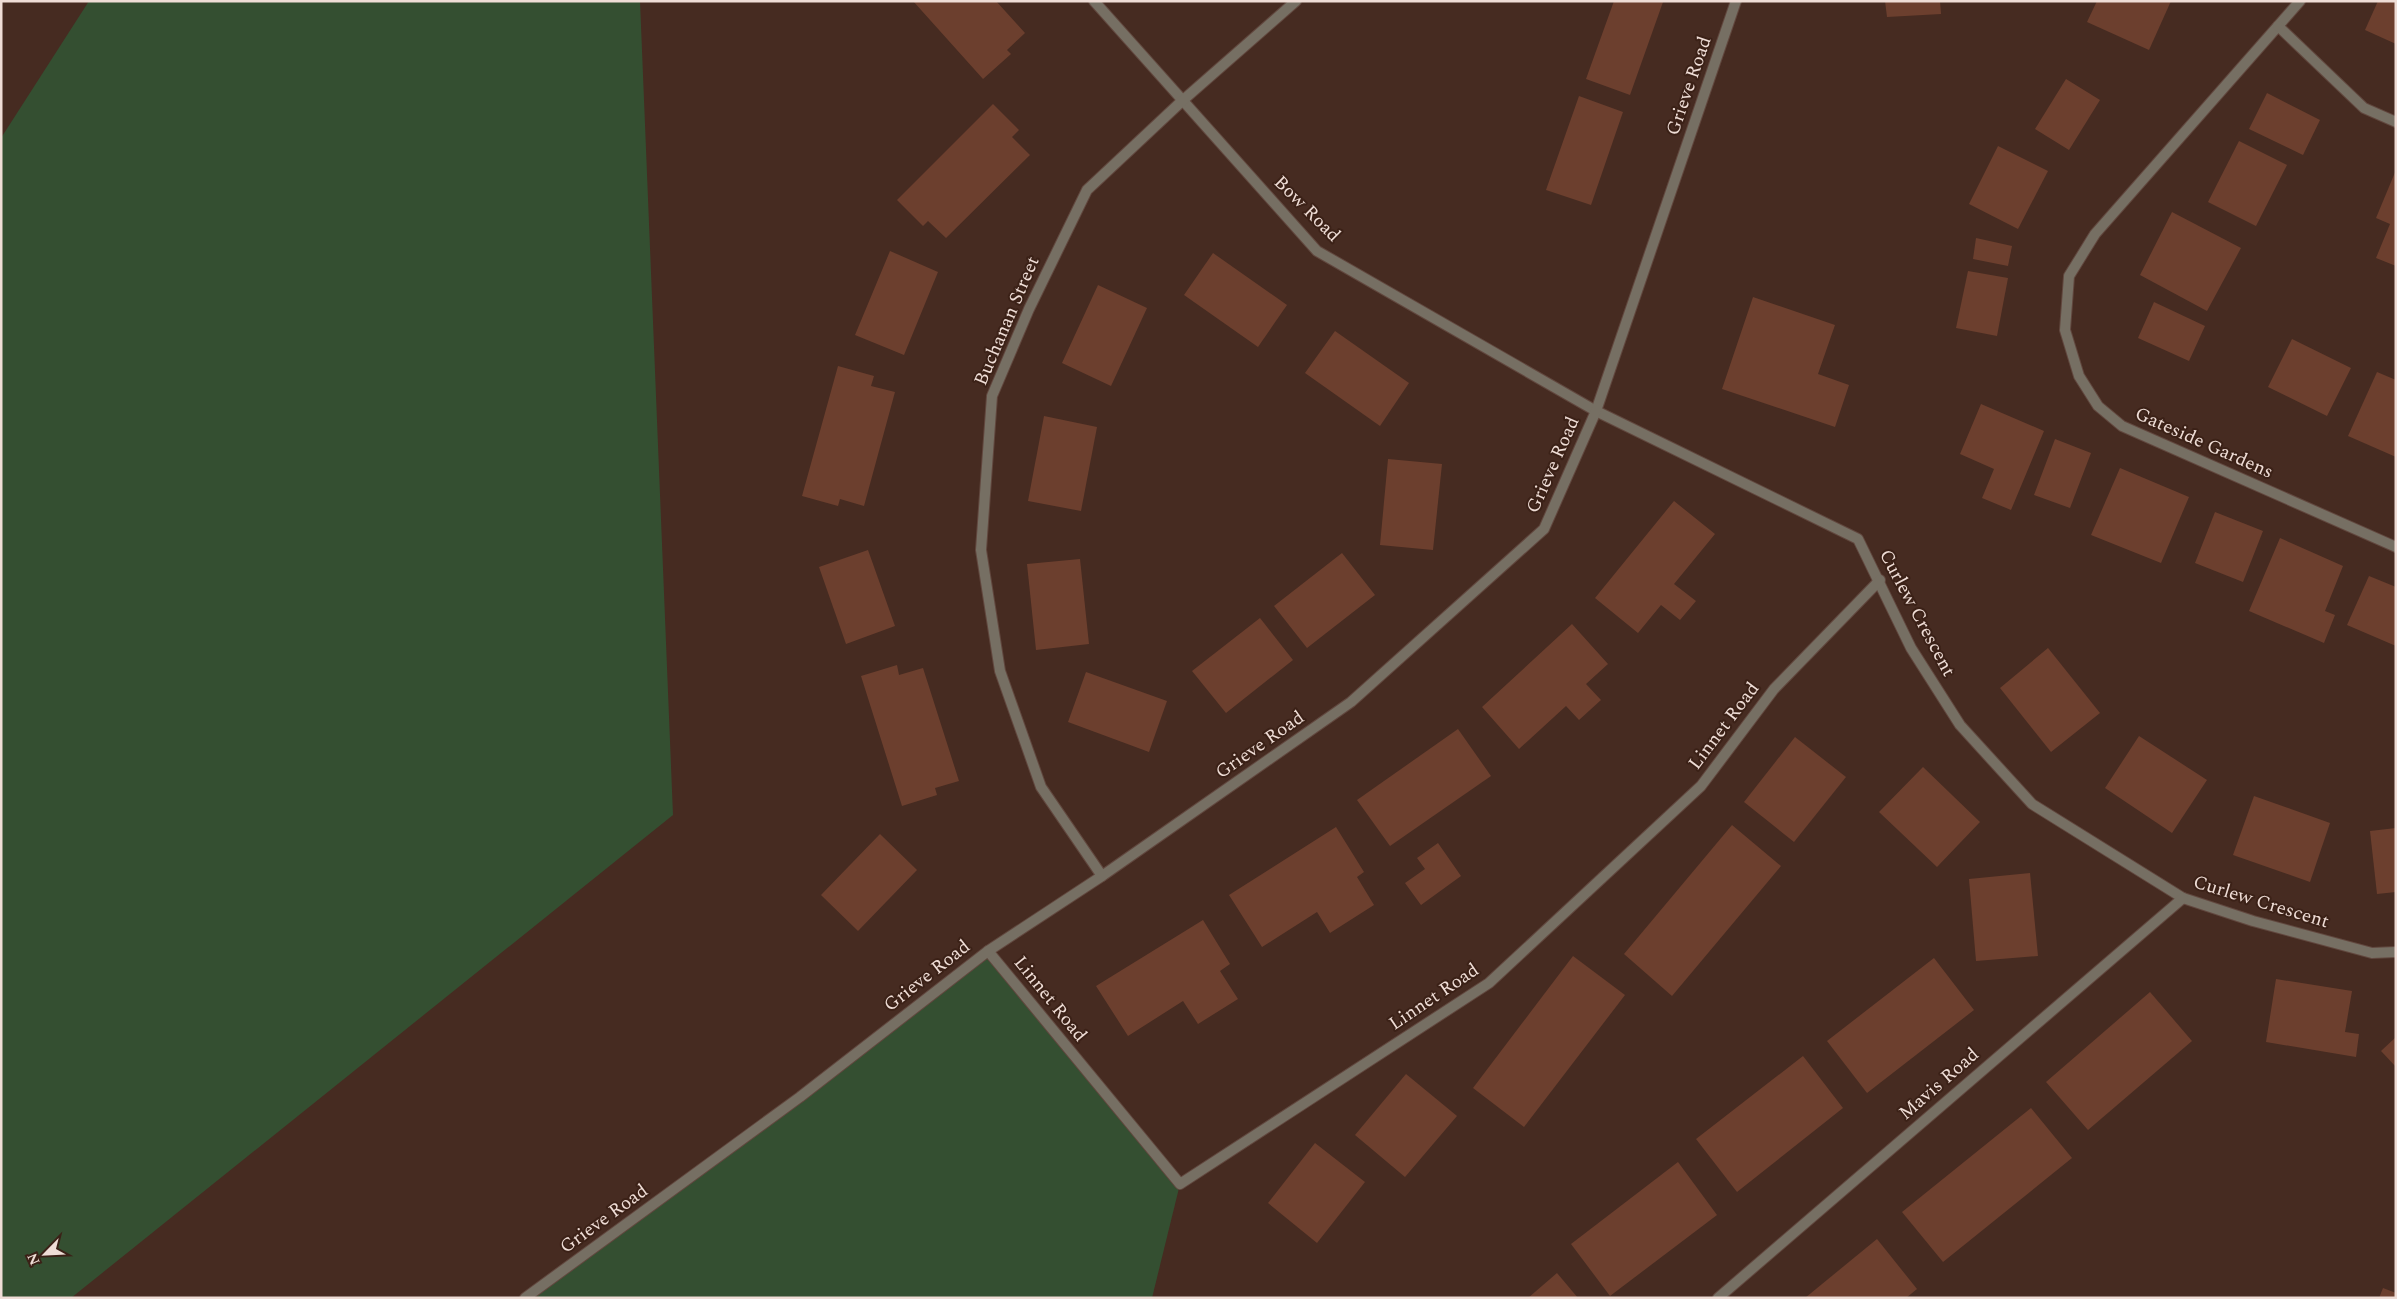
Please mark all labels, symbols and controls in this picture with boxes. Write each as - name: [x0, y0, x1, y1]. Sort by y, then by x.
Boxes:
- street label: Grieve Road: [1658, 33, 1720, 139]
- street label: Bow Road: [1267, 169, 1347, 249]
- street label: Buchanan Street: [967, 251, 1047, 390]
- street label: Gateside Gardens: [2130, 399, 2278, 487]
- street label: Grieve Road: [1519, 412, 1587, 518]
- street label: Curlew Crescent: [1871, 544, 1963, 682]
- street label: Linnet Road: [1681, 676, 1767, 776]
- street label: Grieve Road: [1209, 704, 1311, 786]
- street label: Curlew Crescent: [2189, 868, 2333, 937]
- street label: Grieve Road: [877, 933, 977, 1019]
- street label: Linnet Road: [1006, 950, 1094, 1048]
- street label: Linnet Road: [1383, 956, 1485, 1038]
- street label: Mavis Road: [1892, 1041, 1986, 1127]
- street label: Grieve Road: [554, 1177, 654, 1261]
- north arrow: [20, 1229, 70, 1279]
- text: N: [22, 1250, 45, 1269]

